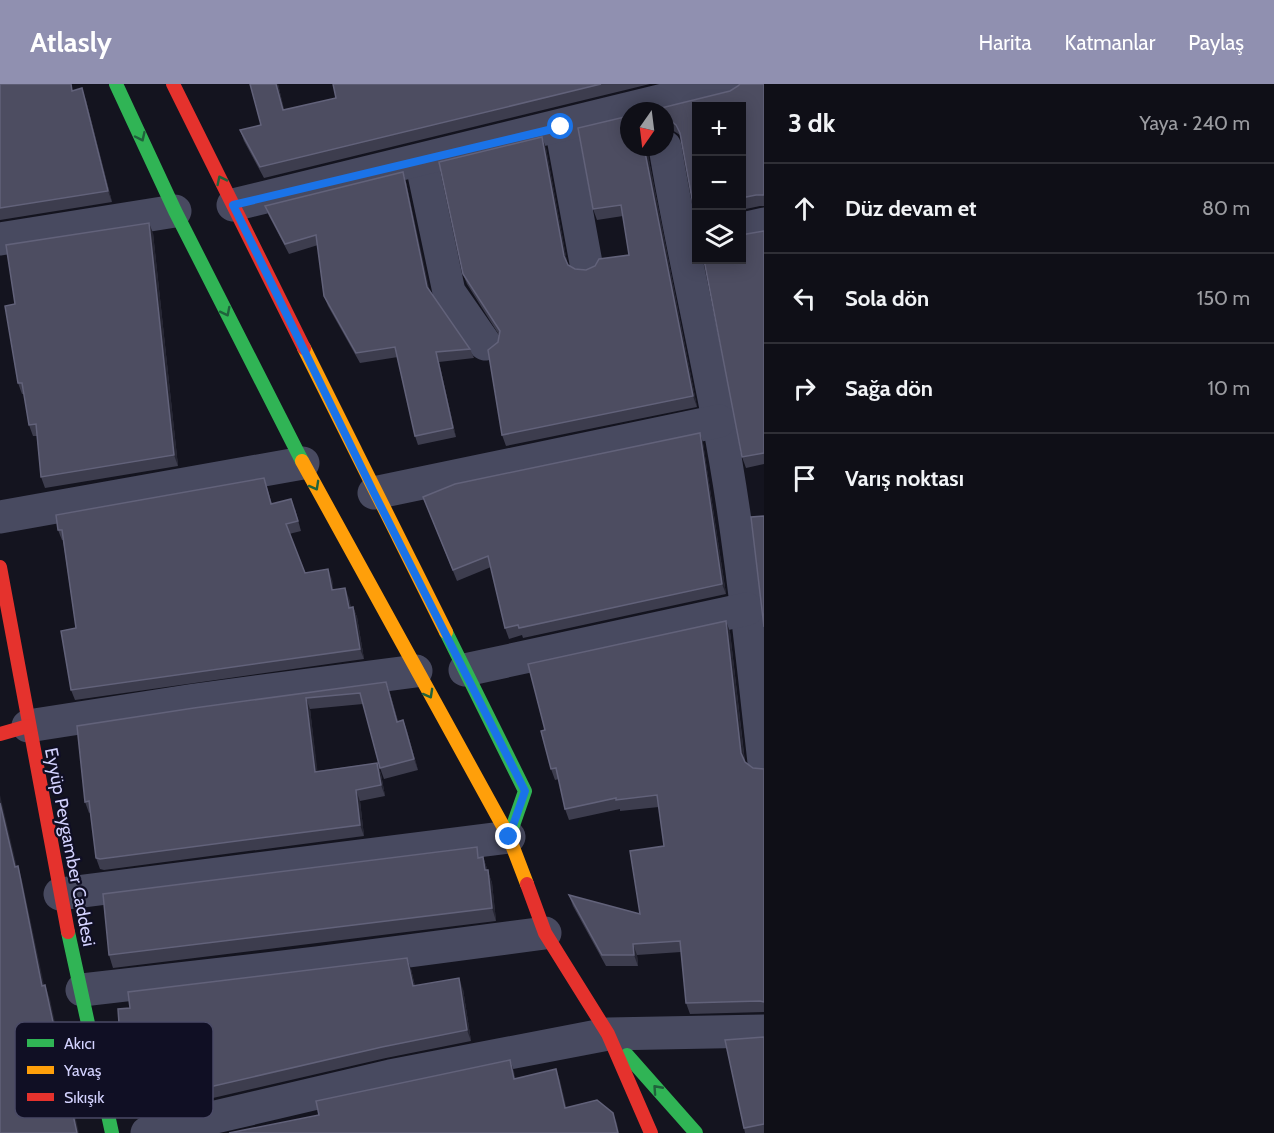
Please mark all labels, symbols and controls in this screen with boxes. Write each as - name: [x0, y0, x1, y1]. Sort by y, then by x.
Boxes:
- text: Atlasly: [30, 25, 112, 59]
- text: Harita: [979, 30, 1032, 55]
- text: Katmanlar: [1065, 30, 1155, 55]
- text: Paylaş: [1188, 30, 1244, 55]
- north arrow: [620, 102, 674, 156]
- map controls: [692, 102, 746, 264]
- button: +: [692, 102, 746, 156]
- text: 3 dk: [788, 107, 835, 139]
- text: Yaya · 240 m: [1139, 111, 1250, 135]
- route start: [547, 113, 573, 139]
- one-way arrow: [134, 131, 146, 142]
- button: −: [692, 156, 746, 210]
- one-way arrow: [217, 176, 228, 187]
- icon: ahead: [788, 192, 821, 225]
- text: Düz devam et: [845, 195, 977, 222]
- text: 80 m: [1202, 196, 1250, 220]
- button: layers: [692, 210, 746, 264]
- icon: left: [788, 282, 821, 315]
- text: Sola dön: [845, 285, 929, 312]
- text: 150 m: [1197, 286, 1250, 310]
- one-way arrow: [219, 306, 231, 317]
- icon: right: [788, 372, 821, 405]
- text: Sağa dön: [845, 375, 933, 402]
- text: 10 m: [1207, 376, 1250, 400]
- icon: arrive: [788, 462, 821, 495]
- text: Varış noktası: [845, 465, 964, 492]
- one-way arrow: [308, 480, 319, 490]
- one-way arrow: [422, 688, 433, 698]
- street label: Eyyüp Peygamber Caddesi: [40, 746, 100, 948]
- route end: [495, 823, 521, 849]
- legend: [15, 1022, 213, 1118]
- text: Akıcı: [64, 1034, 95, 1053]
- text: Yavaş: [63, 1061, 102, 1080]
- one-way arrow: [653, 1086, 664, 1096]
- text: Sıkışık: [64, 1088, 105, 1107]

